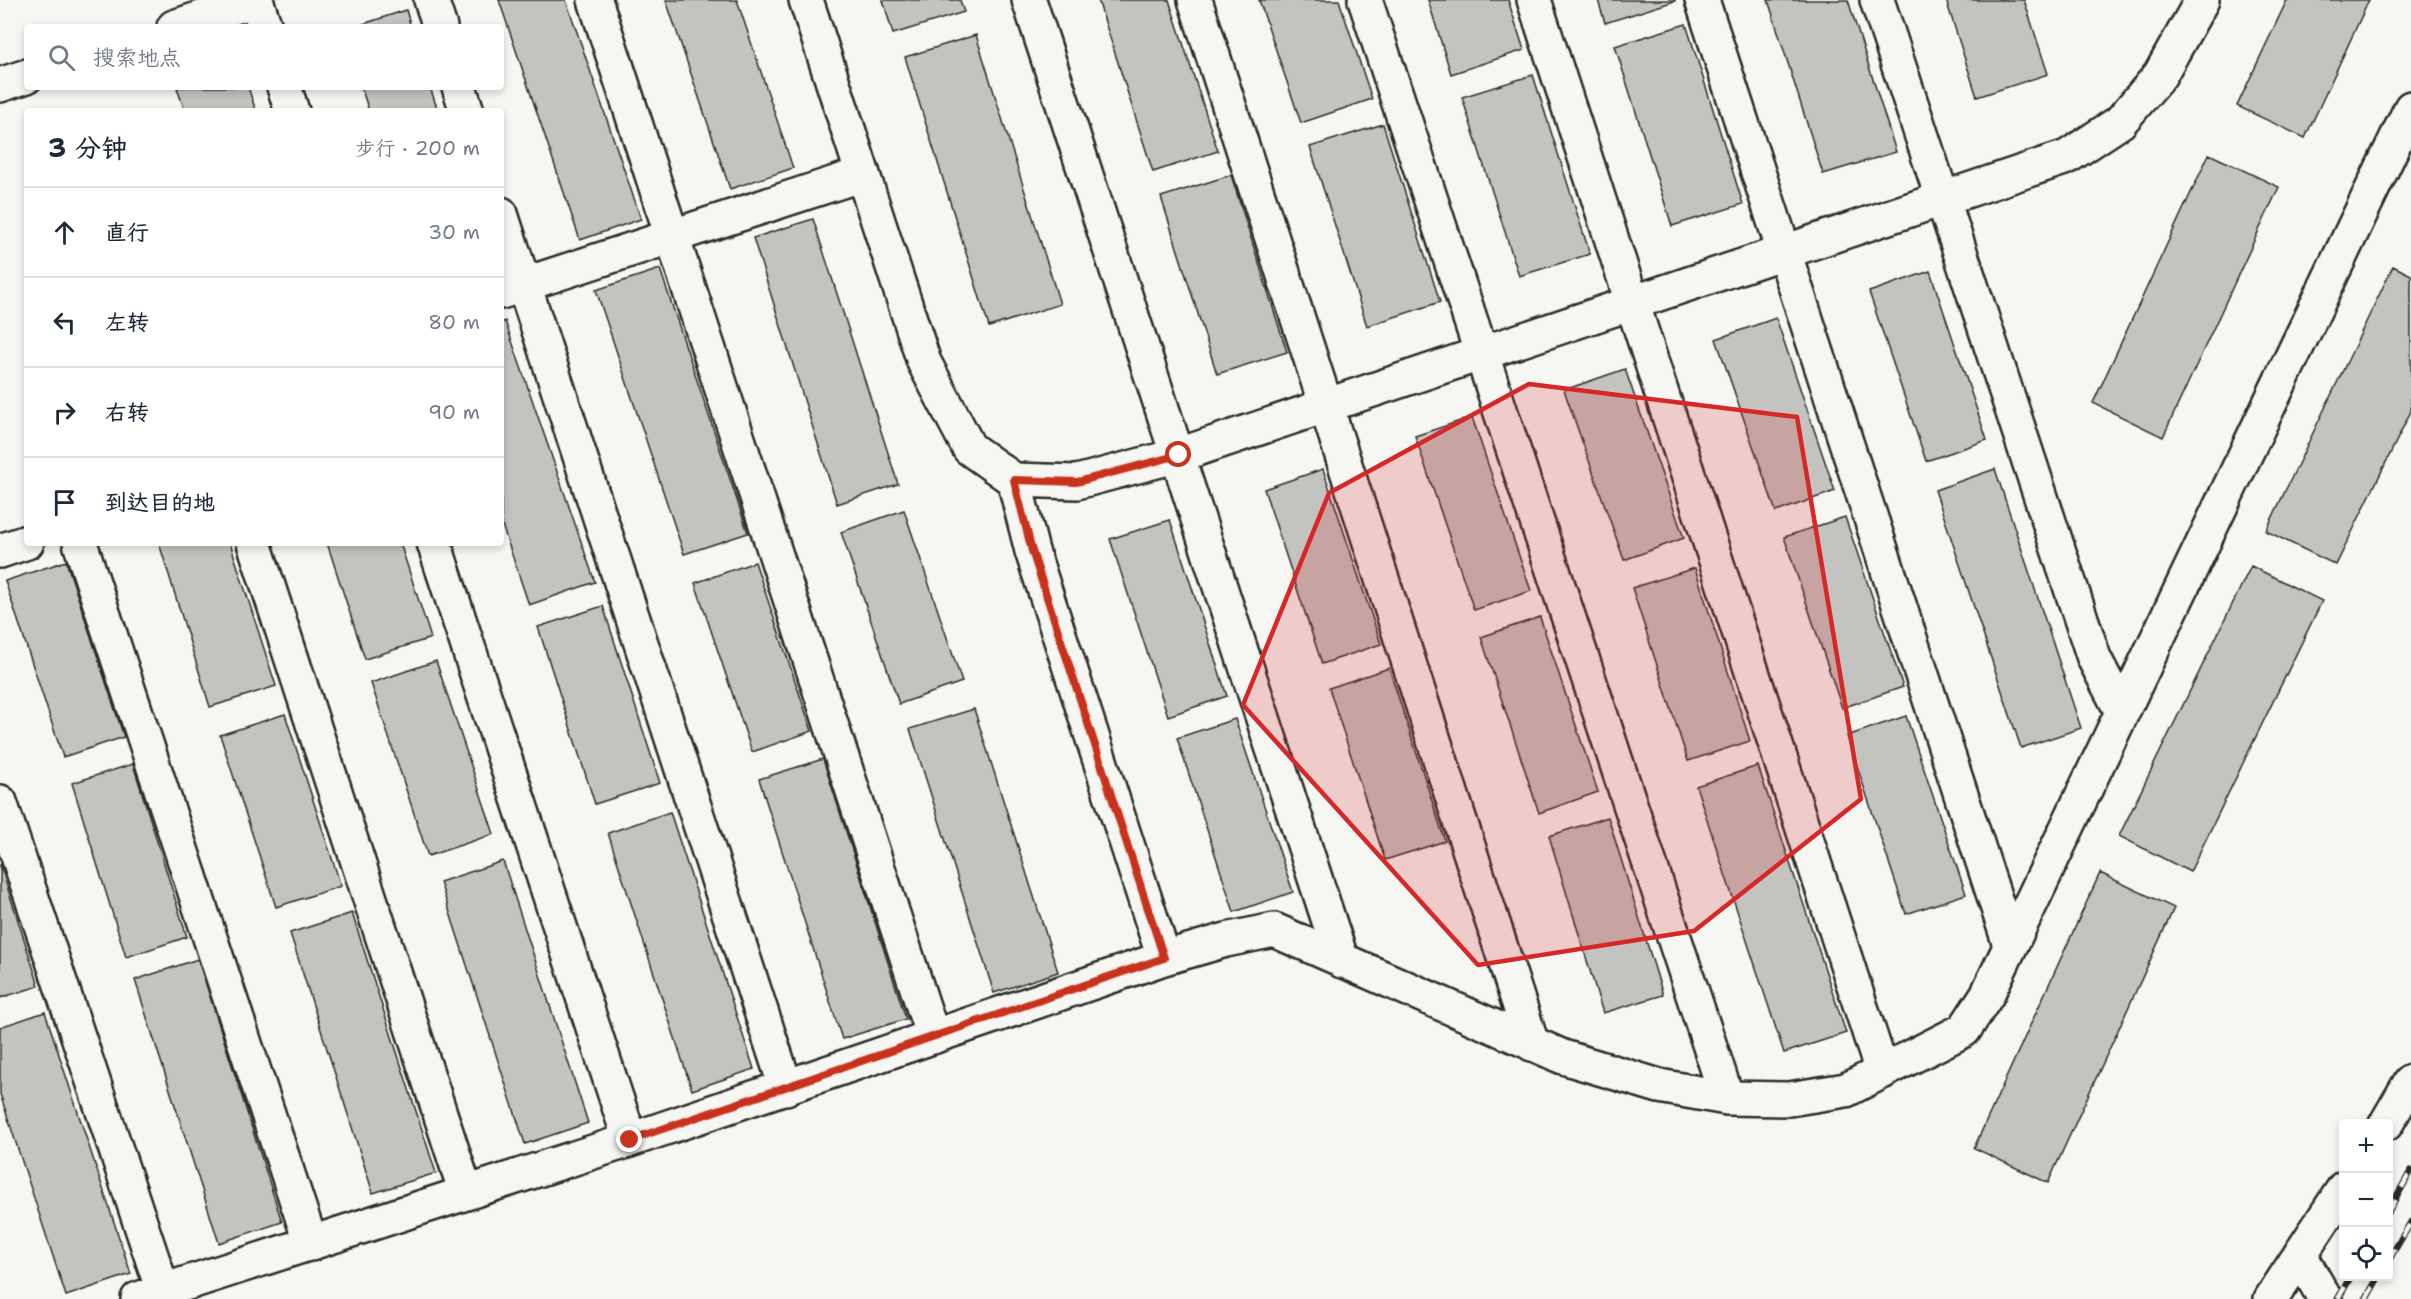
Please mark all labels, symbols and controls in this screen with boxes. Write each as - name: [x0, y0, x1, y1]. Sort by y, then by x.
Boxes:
- search box: [24, 24, 504, 90]
- icon: search: [45, 41, 78, 74]
- text: 搜索地点: [93, 43, 181, 72]
- text: 3 分钟: [48, 130, 127, 165]
- text: 步行 · 200 m: [355, 135, 480, 161]
- icon: ahead: [48, 216, 81, 249]
- text: 直行: [105, 218, 149, 247]
- text: 30 m: [428, 219, 480, 245]
- icon: left: [48, 306, 81, 339]
- text: 左转: [105, 308, 149, 337]
- text: 80 m: [428, 309, 480, 335]
- icon: right: [48, 396, 81, 429]
- text: 右转: [105, 398, 149, 427]
- text: 90 m: [428, 399, 480, 425]
- route start: [1165, 441, 1191, 467]
- icon: arrive: [48, 486, 81, 519]
- text: 到达目的地: [105, 488, 215, 517]
- map controls: [2339, 1119, 2393, 1281]
- button: +: [2339, 1119, 2393, 1173]
- route end: [616, 1126, 642, 1152]
- button: −: [2339, 1173, 2393, 1227]
- button: locate: [2339, 1227, 2393, 1281]

